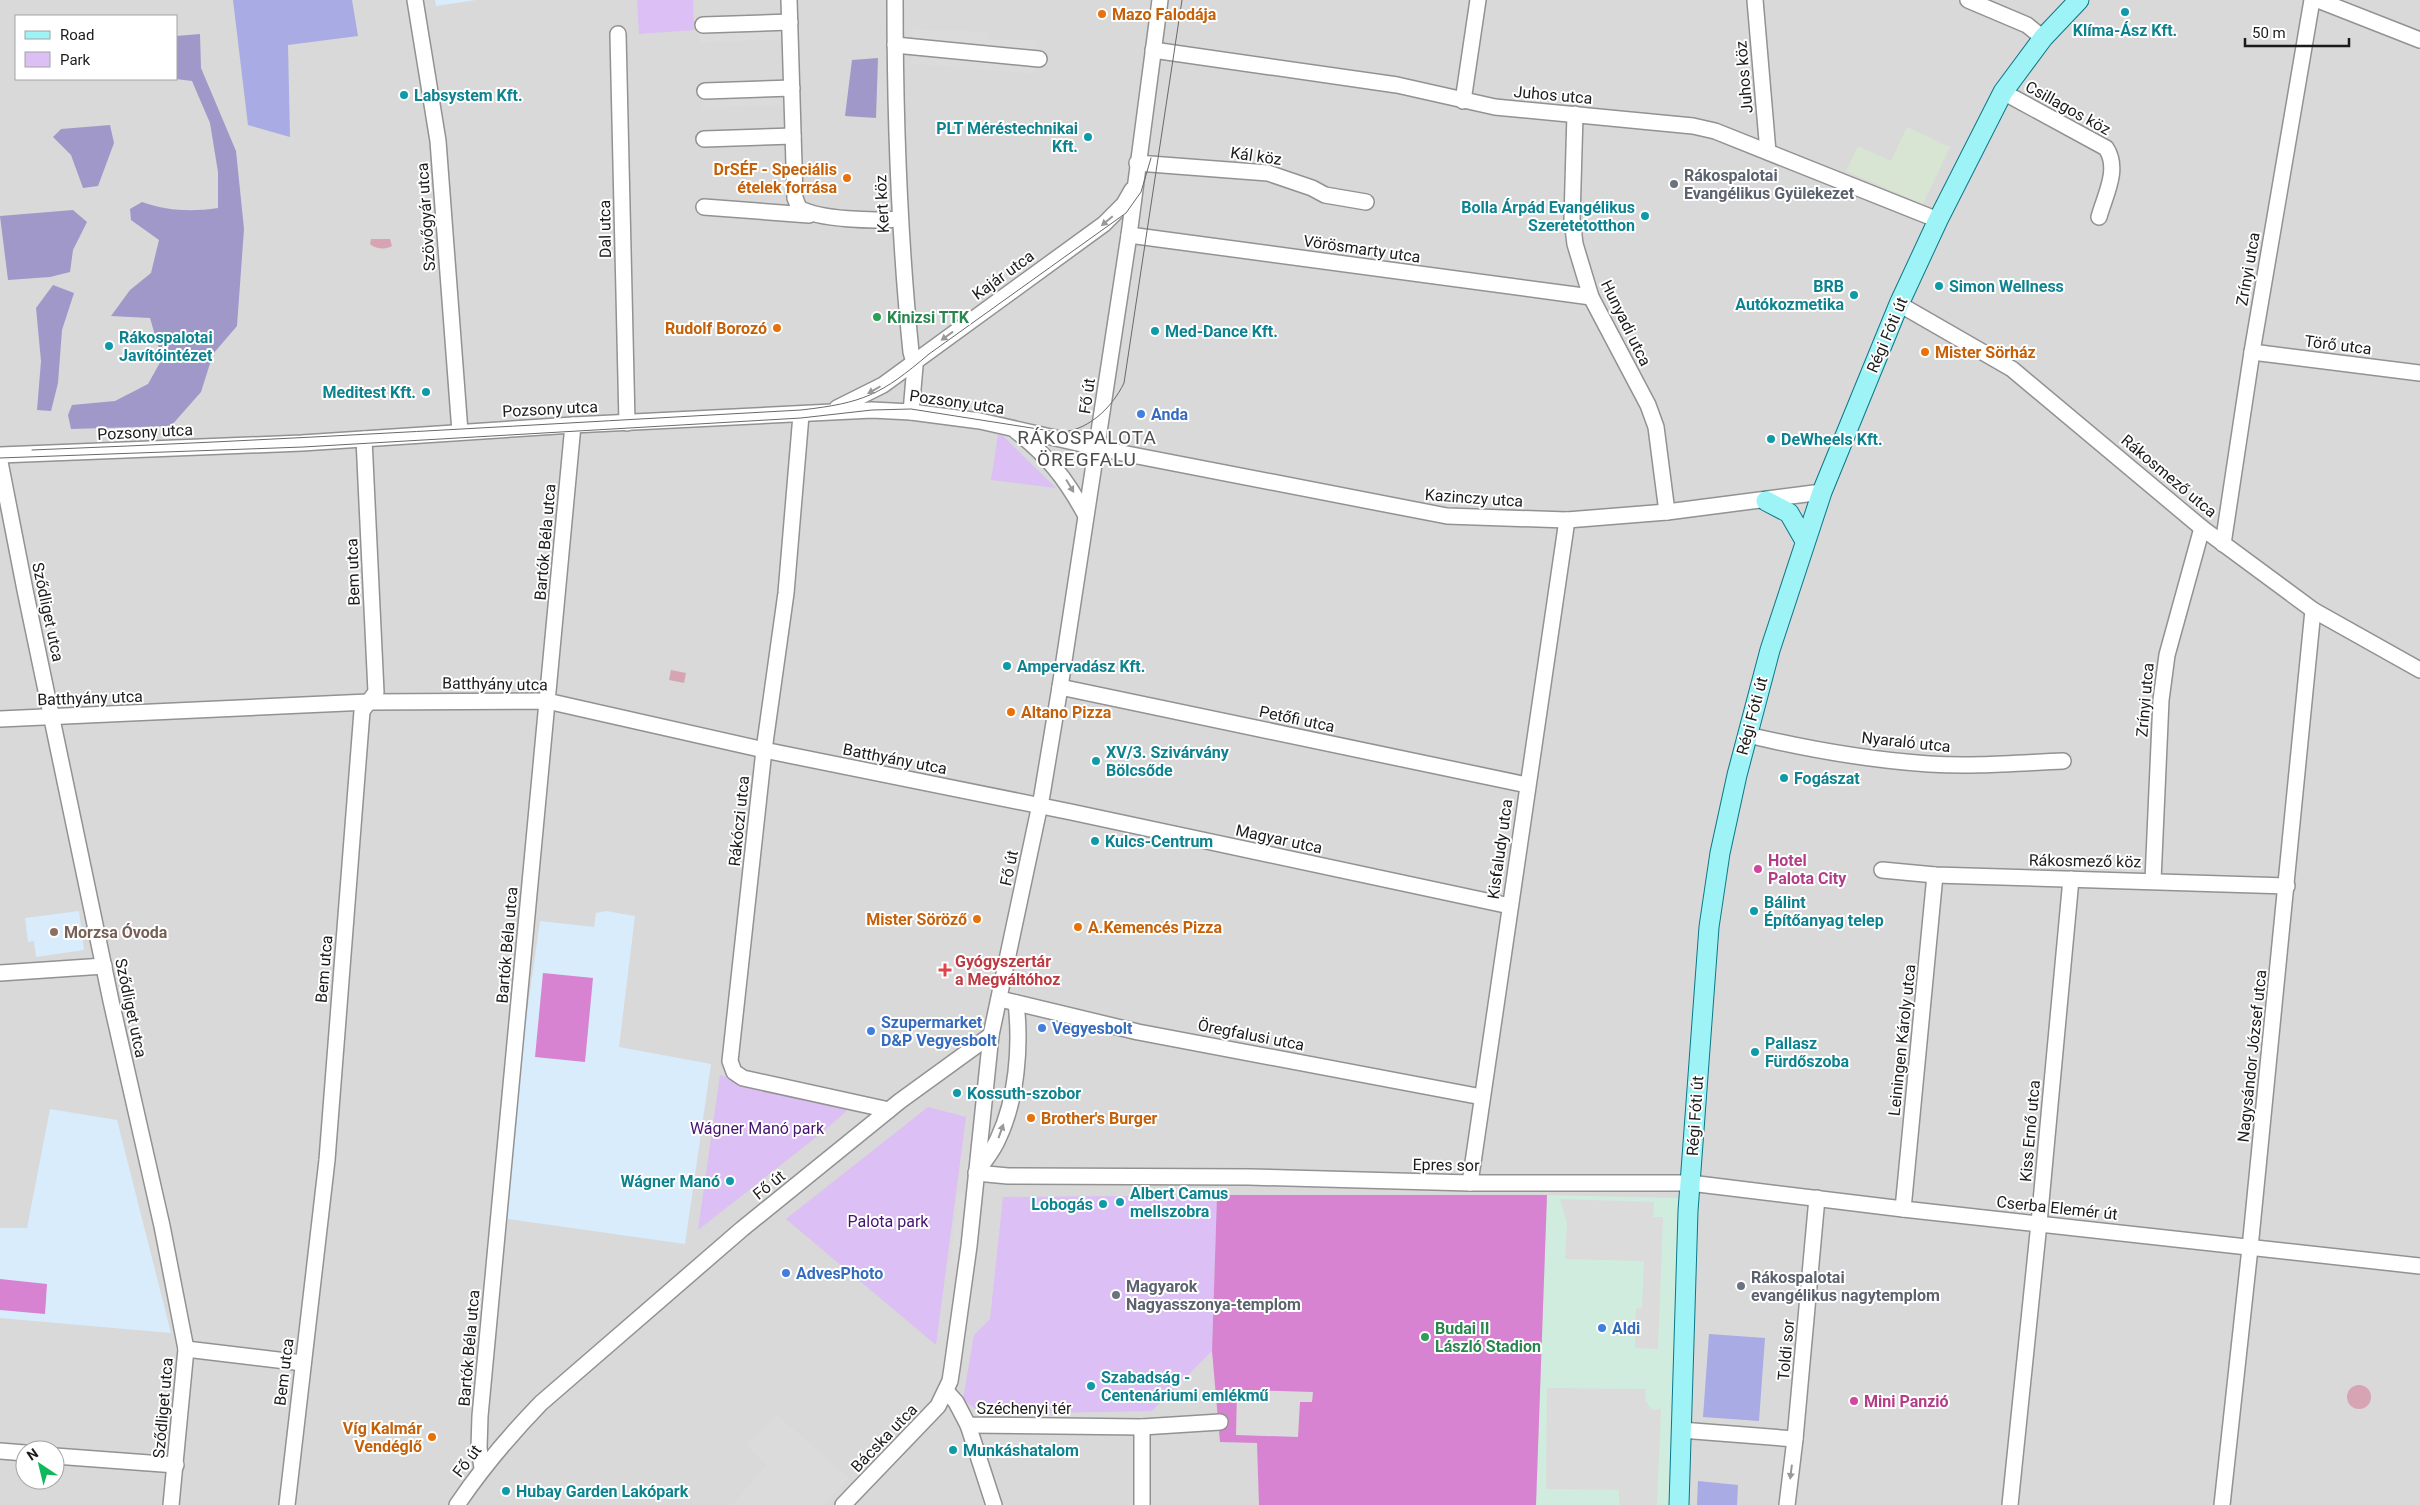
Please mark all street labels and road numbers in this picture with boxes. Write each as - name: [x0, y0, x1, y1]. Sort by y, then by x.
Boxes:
- street label: Juhos köz: [1731, 40, 1757, 114]
- street label: Csillagos köz: [2022, 77, 2114, 139]
- street label: Juhos utca: [1513, 82, 1593, 108]
- street label: Kál köz: [1229, 143, 1283, 169]
- street label: Szövőgyár utca: [413, 162, 439, 272]
- street label: Kert köz: [871, 174, 893, 234]
- street label: Dal utca: [595, 200, 615, 258]
- street label: Vörösmarty utca: [1302, 231, 1422, 267]
- street label: Zrínyi utca: [2232, 231, 2264, 307]
- street label: Kajár utca: [968, 246, 1038, 304]
- street label: Hunyadi utca: [1597, 277, 1655, 369]
- street label: Régi Fóti út: [1863, 294, 1911, 376]
- street label: Törő utca: [2303, 331, 2373, 359]
- street label: Fő út: [1075, 377, 1099, 415]
- street label: Pozsony utca: [908, 386, 1006, 418]
- street label: Pozsony utca: [502, 397, 598, 421]
- street label: Pozsony utca: [97, 420, 193, 444]
- street label: Rákosmező utca: [2117, 431, 2221, 521]
- street label: Bartók Béla utca: [530, 483, 560, 601]
- street label: Kazinczy utca: [1424, 485, 1524, 511]
- street label: Bem utca: [342, 538, 364, 606]
- street label: Sződliget utca: [28, 561, 68, 663]
- street label: Zrínyi utca: [2132, 662, 2158, 738]
- street label: Batthyány utca: [442, 674, 548, 694]
- street label: Régi Fóti út: [1732, 675, 1772, 757]
- street label: Batthyány utca: [37, 687, 143, 709]
- street label: Petőfi utca: [1258, 702, 1336, 736]
- street label: Nyaraló utca: [1861, 728, 1951, 756]
- street label: Batthyány utca: [841, 740, 949, 778]
- street label: Rákóczi utca: [725, 775, 753, 867]
- street label: Kisfaludy utca: [1484, 798, 1516, 900]
- street label: Magyar utca: [1234, 821, 1324, 857]
- street label: Fő út: [996, 849, 1022, 887]
- street label: Rákosmező köz: [2029, 851, 2141, 871]
- street label: Bartók Béla utca: [492, 886, 522, 1004]
- street label: Bem utca: [312, 935, 336, 1003]
- street label: Sződliget utca: [111, 957, 151, 1059]
- street label: Leiningen Károly utca: [1885, 963, 1919, 1117]
- street label: Nagysándor József utca: [2234, 969, 2270, 1143]
- street label: Öregfalusi utca: [1196, 1015, 1306, 1055]
- street label: Régi Fóti út: [1683, 1075, 1707, 1157]
- street label: Kiss Ernő utca: [2016, 1079, 2044, 1183]
- street label: Epres sor: [1412, 1155, 1480, 1175]
- street label: Fő út: [749, 1166, 789, 1204]
- street label: Cserba Elemér út: [1996, 1192, 2118, 1224]
- street label: Bartók Béla utca: [454, 1289, 484, 1407]
- street label: Toldi sor: [1774, 1318, 1798, 1381]
- street label: Bem utca: [270, 1337, 298, 1407]
- street label: Sződliget utca: [149, 1357, 177, 1459]
- street label: Széchenyi tér: [977, 1399, 1072, 1418]
- street label: Bácska utca: [847, 1400, 921, 1476]
- street label: Fő út: [449, 1441, 485, 1481]

